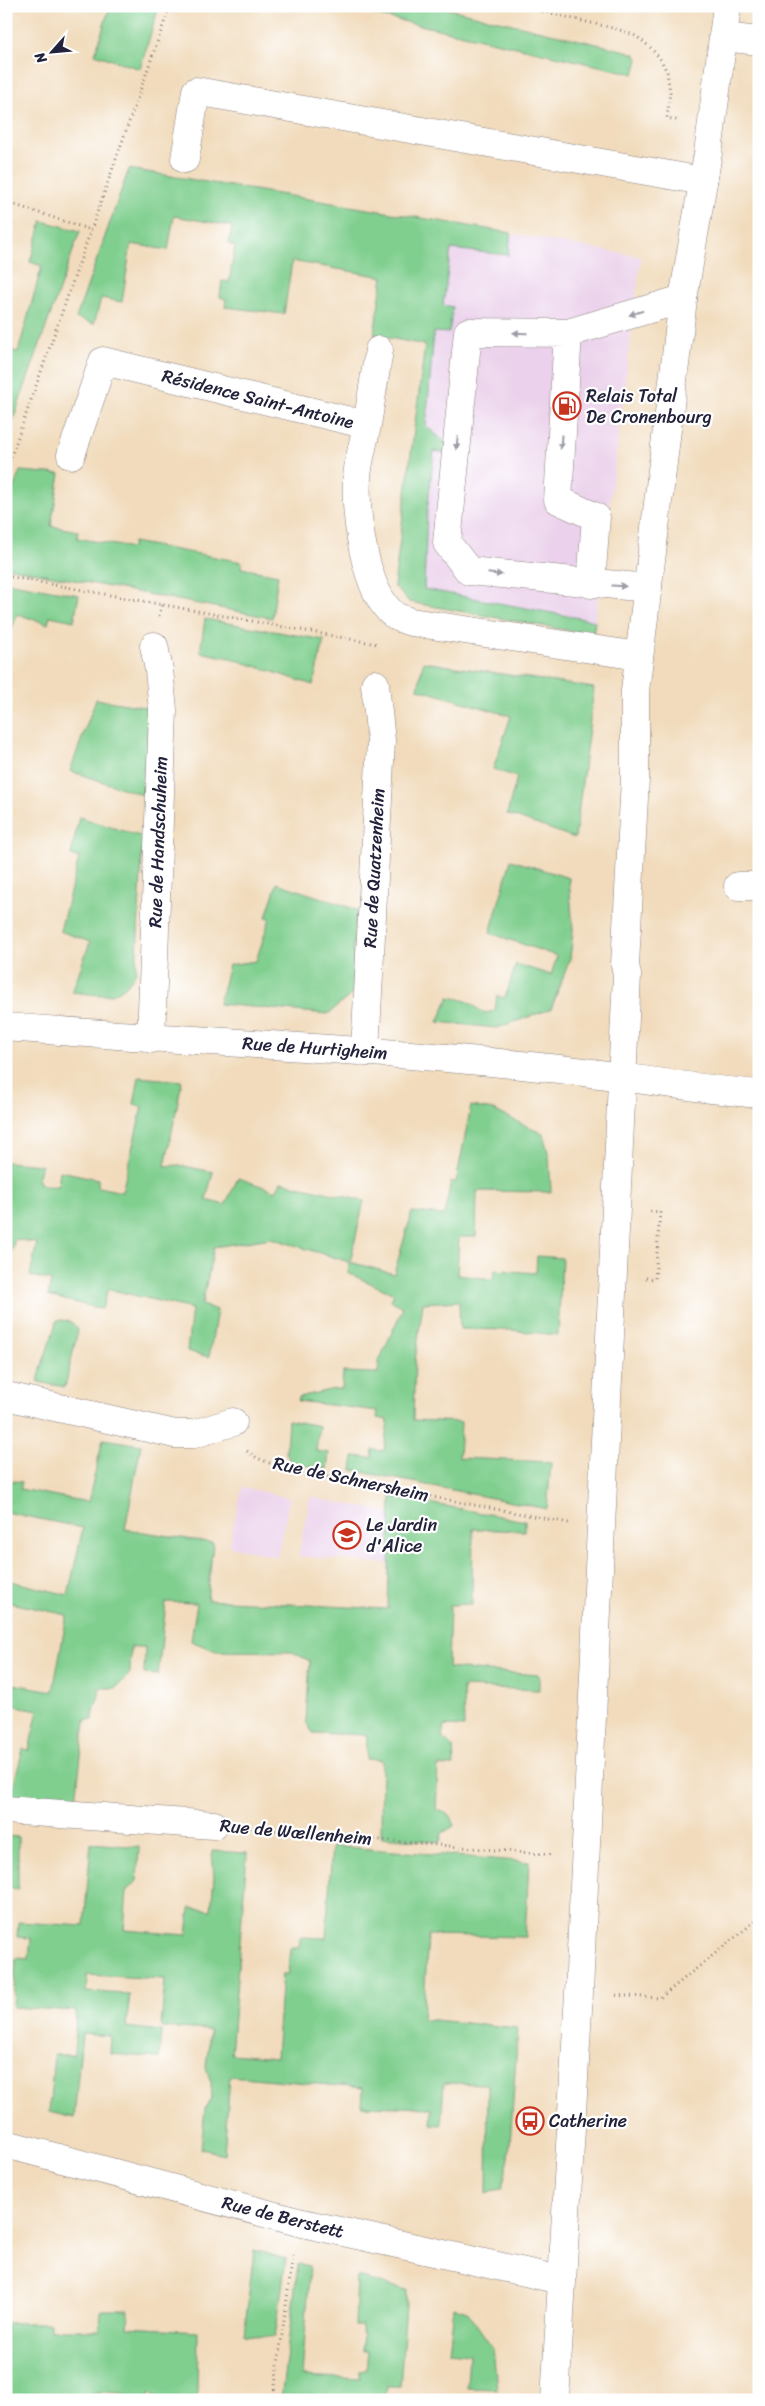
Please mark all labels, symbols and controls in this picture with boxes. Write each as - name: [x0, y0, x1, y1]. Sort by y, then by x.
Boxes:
- north arrow: [28, 28, 78, 78]
- text: N: [27, 47, 55, 69]
- one-way arrow: [629, 309, 644, 317]
- one-way arrow: [511, 329, 527, 337]
- street label: Résidence Saint-Antoine: [159, 360, 358, 438]
- place label: Relais Total De Cronenbourg: [586, 380, 712, 433]
- fuel station icon: Relais Total De Cronenbourg: [552, 391, 582, 421]
- one-way arrow: [557, 434, 565, 450]
- one-way arrow: [453, 435, 461, 451]
- one-way arrow: [487, 570, 503, 578]
- one-way arrow: [611, 582, 627, 590]
- street label: Rue de Handschuheim: [139, 756, 177, 928]
- street label: Rue de Quatzenheim: [354, 787, 394, 949]
- street label: Rue de Hurtigheim: [241, 1027, 389, 1069]
- street label: Rue de Schnersheim: [270, 1447, 432, 1511]
- place label: Le Jardin d'Alice: [366, 1509, 438, 1562]
- school or university icon: Le Jardin d'Alice: [332, 1520, 362, 1550]
- street label: Rue de Wœllenheim: [219, 1809, 373, 1855]
- place label: Catherine: [549, 2105, 627, 2137]
- bus stop icon: Catherine: [515, 2106, 545, 2136]
- street label: Rue de Berstett: [219, 2186, 347, 2248]

